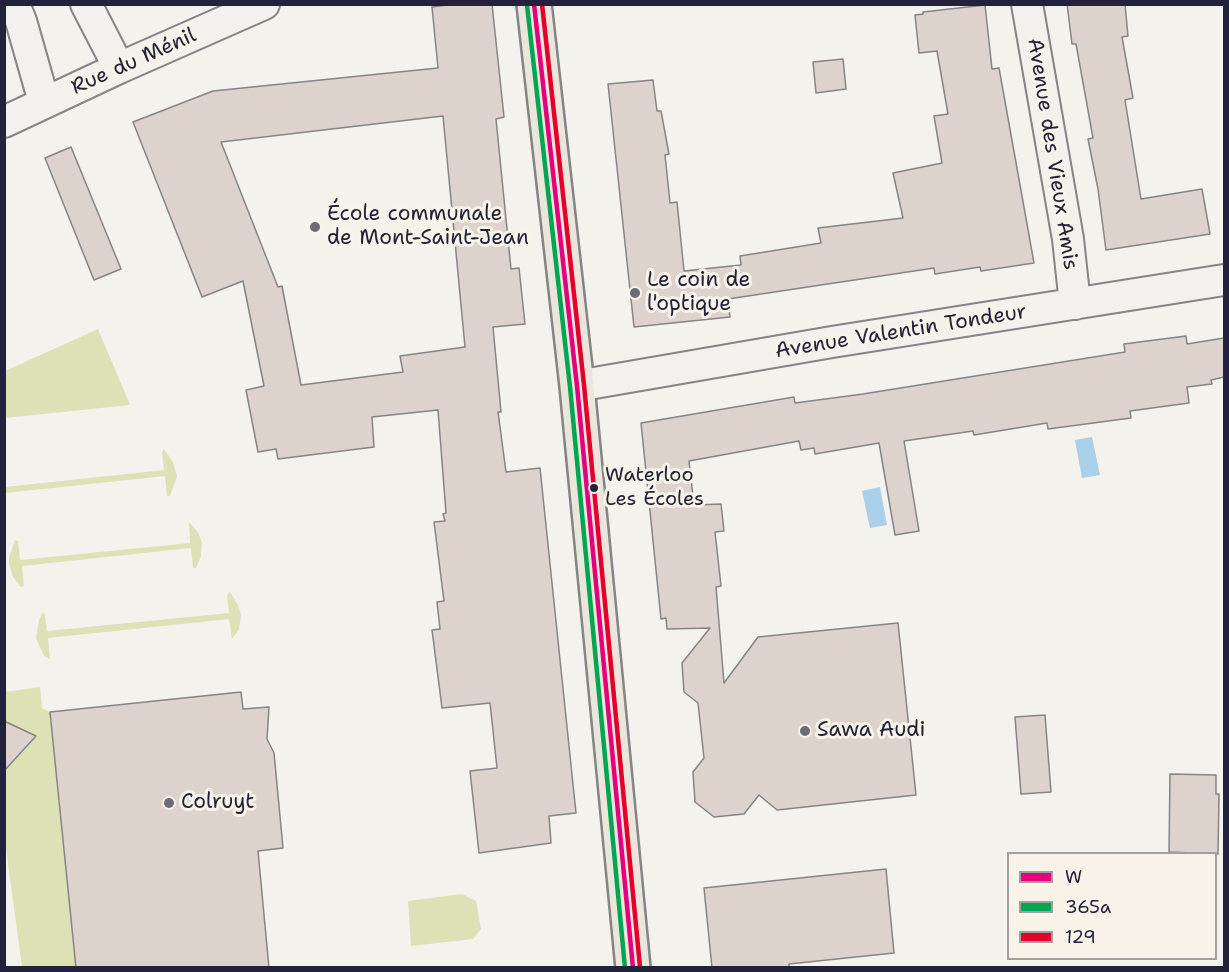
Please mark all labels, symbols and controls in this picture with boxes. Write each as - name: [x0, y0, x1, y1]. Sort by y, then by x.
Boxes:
- street label: Rue du Ménil: [68, 23, 200, 101]
- street label: Avenue des Vieux Amis: [1021, 36, 1083, 272]
- place label: École communale de Mont-Saint-Jean: [327, 202, 529, 252]
- marker: École communale de Mont-Saint-Jean: [308, 220, 322, 234]
- place label: Le coin de l'optique: [647, 268, 750, 318]
- marker: Le coin de l'optique: [628, 286, 642, 300]
- street label: Avenue Valentin Tondeur: [774, 300, 1028, 364]
- place label: Waterloo Les Écoles: [605, 464, 704, 511]
- marker: Waterloo Les Écoles: [588, 482, 600, 494]
- place label: Sawa Audi: [817, 718, 925, 744]
- marker: Sawa Audi: [798, 724, 812, 738]
- place label: Colruyt: [181, 790, 255, 816]
- marker: Colruyt: [162, 796, 176, 810]
- legend: [1007, 852, 1217, 960]
- text: W: [1065, 865, 1082, 889]
- text: 365a: [1065, 895, 1111, 919]
- text: 129: [1065, 925, 1096, 949]

